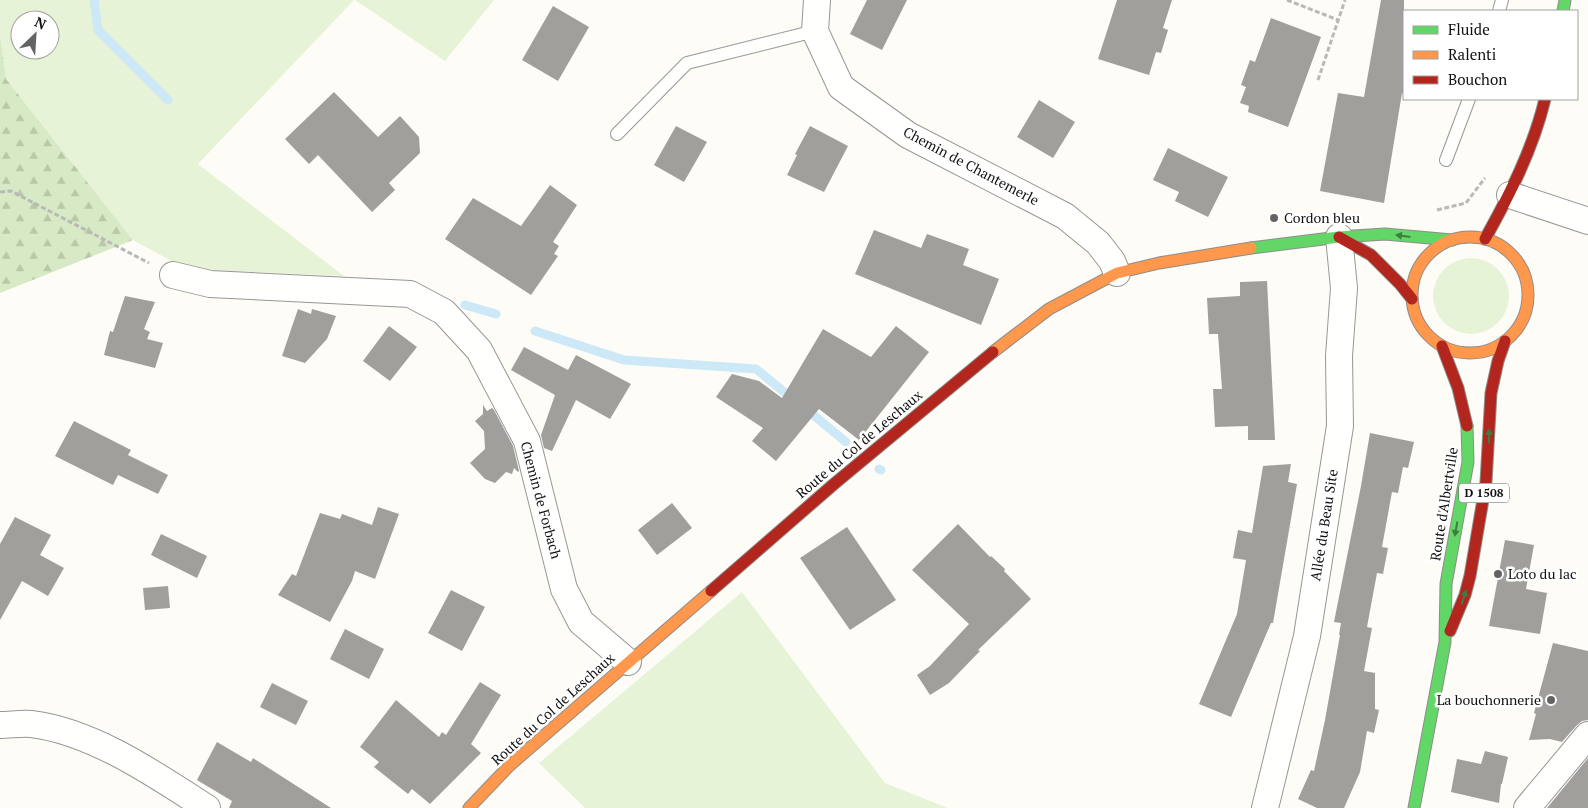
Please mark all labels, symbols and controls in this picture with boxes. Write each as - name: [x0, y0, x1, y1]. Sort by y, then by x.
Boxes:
- north arrow: [10, 10, 60, 60]
- legend: [1403, 10, 1578, 100]
- text: N: [32, 12, 50, 34]
- text: Fluide: [1448, 19, 1490, 39]
- text: Ralenti: [1448, 44, 1496, 64]
- text: Bouchon: [1448, 69, 1507, 89]
- street label: Chemin de Chantemerle: [900, 122, 1042, 209]
- place label: Cordon bleu: [1284, 208, 1360, 227]
- marker: Cordon bleu: [1268, 212, 1280, 224]
- one-way arrow: [1395, 232, 1411, 240]
- street label: Route du Col de Leschaux: [792, 385, 926, 502]
- one-way arrow: [1485, 428, 1493, 444]
- street label: Chemin de Forbach: [517, 439, 566, 561]
- street label: Route d'Albertville: [1425, 446, 1462, 562]
- street label: Allée du Beau Site: [1305, 468, 1342, 582]
- road number: D 1508: [1459, 483, 1509, 502]
- one-way arrow: [1451, 522, 1459, 538]
- place label: Loto du lac: [1508, 564, 1577, 583]
- marker: Loto du lac: [1492, 568, 1504, 580]
- one-way arrow: [1461, 589, 1468, 604]
- street label: Route du Col de Leschaux: [487, 648, 619, 769]
- place label: La bouchonnerie: [1437, 690, 1541, 709]
- marker: La bouchonnerie: [1545, 694, 1557, 706]

